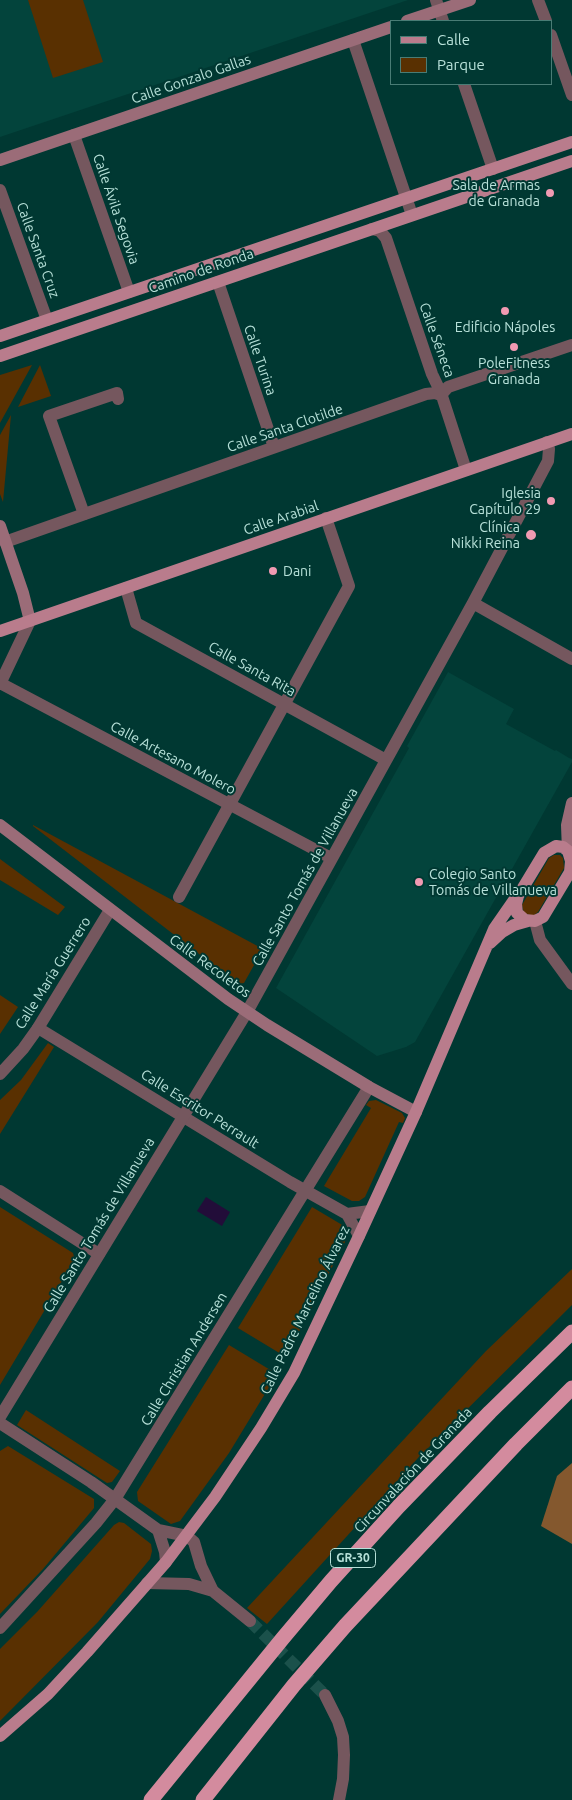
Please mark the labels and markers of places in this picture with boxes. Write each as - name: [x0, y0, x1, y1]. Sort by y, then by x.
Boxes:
- place label: Sala de Armas de Granada: [452, 177, 540, 210]
- marker: Sala de Armas de Granada: [544, 187, 556, 199]
- marker: Edificio Nápoles: [499, 305, 511, 317]
- place label: Edificio Nápoles: [455, 319, 555, 335]
- marker: PoleFitness Granada: [508, 341, 520, 353]
- place label: PoleFitness Granada: [478, 355, 550, 388]
- place label: Iglesia Capítulo 29: [469, 485, 541, 518]
- marker: Iglesia Capítulo 29: [545, 495, 557, 507]
- place label: Clínica Nikki Reina: [451, 519, 520, 552]
- marker: Clínica Nikki Reina: [524, 528, 538, 542]
- place label: Dani: [283, 563, 311, 579]
- marker: Dani: [267, 565, 279, 577]
- place label: Colegio Santo Tomás de Villanueva: [429, 866, 557, 899]
- marker: Colegio Santo Tomás de Villanueva: [413, 876, 425, 888]

